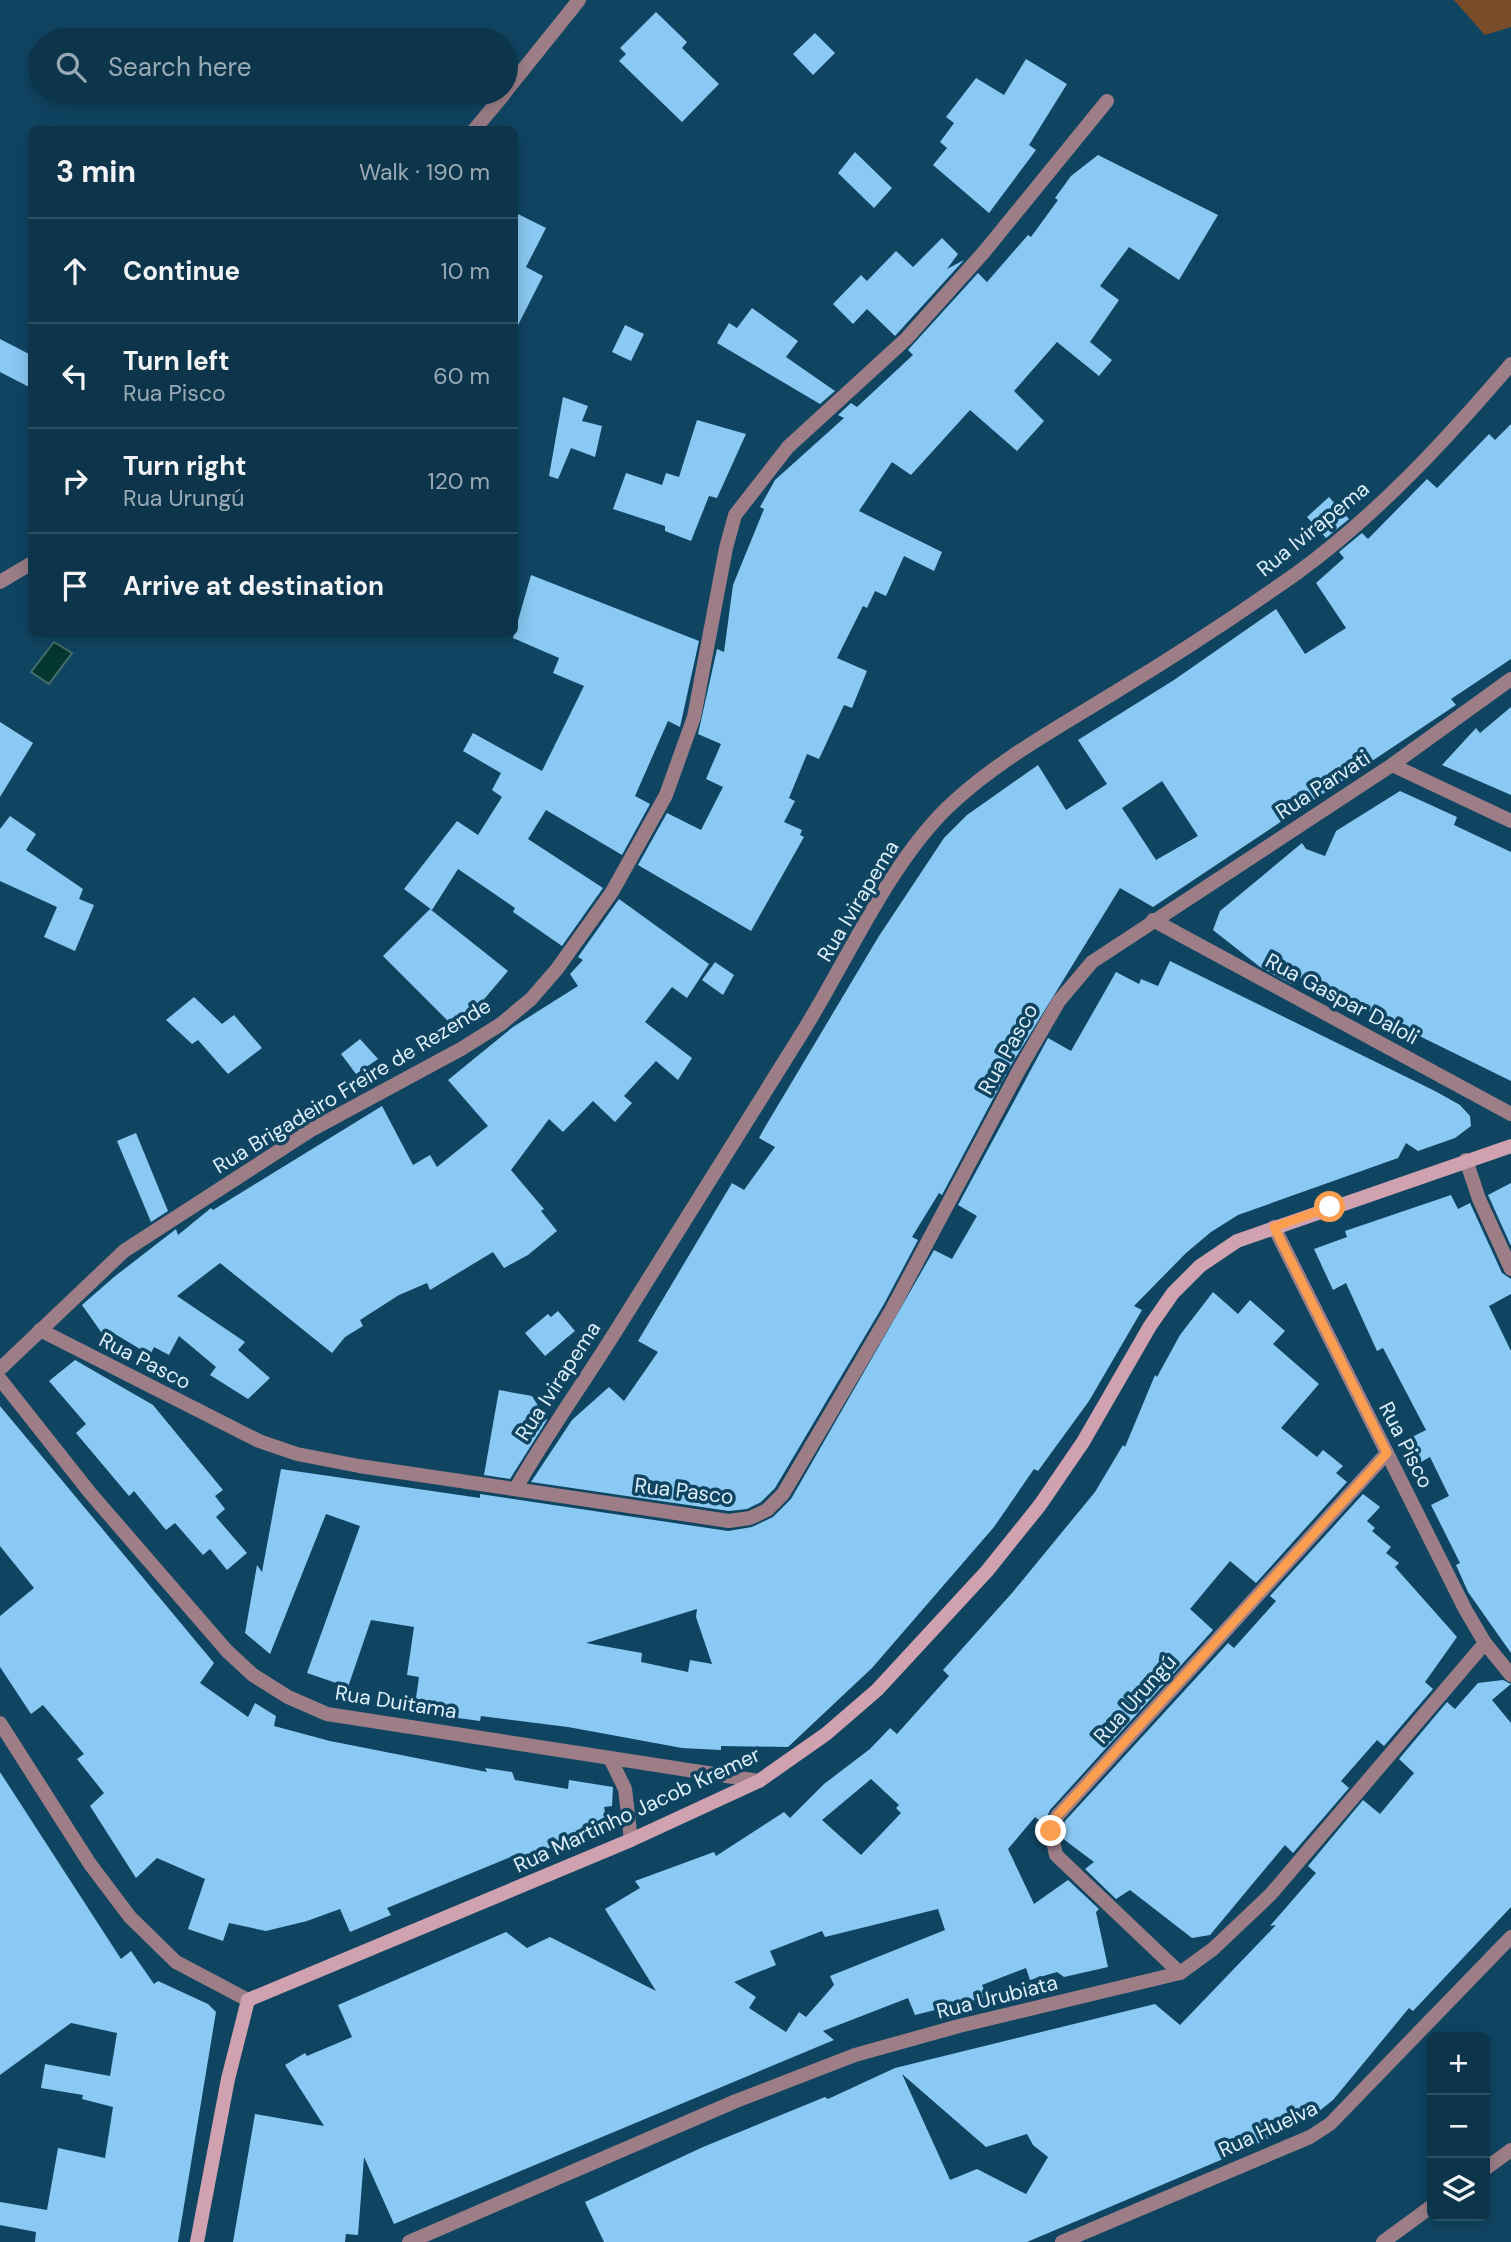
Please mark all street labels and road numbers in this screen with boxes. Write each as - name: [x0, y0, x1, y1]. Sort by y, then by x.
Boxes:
- street label: Rua Ivirapema: [1251, 475, 1375, 583]
- street label: Rua Parvati: [1270, 744, 1376, 826]
- street label: Rua Ivirapema: [811, 835, 905, 967]
- street label: Rua Gaspar Daloli: [1260, 947, 1424, 1051]
- street label: Rua Brigadeiro Freire de Rezende: [208, 992, 496, 1180]
- street label: Rua Pasco: [972, 999, 1044, 1099]
- street label: Rua Ivirapema: [509, 1316, 607, 1446]
- street label: Rua Pasco: [94, 1326, 196, 1396]
- street label: Rua Pisco: [1372, 1397, 1440, 1493]
- street label: Rua Pasco: [633, 1471, 735, 1511]
- street label: Rua Urungú: [1087, 1648, 1183, 1750]
- street label: Rua Duitama: [333, 1679, 459, 1725]
- street label: Rua Martinho Jacob Kremer: [509, 1740, 765, 1880]
- street label: Rua Urubiata: [933, 1968, 1061, 2026]
- street label: Rua Huelva: [1214, 2094, 1322, 2164]

